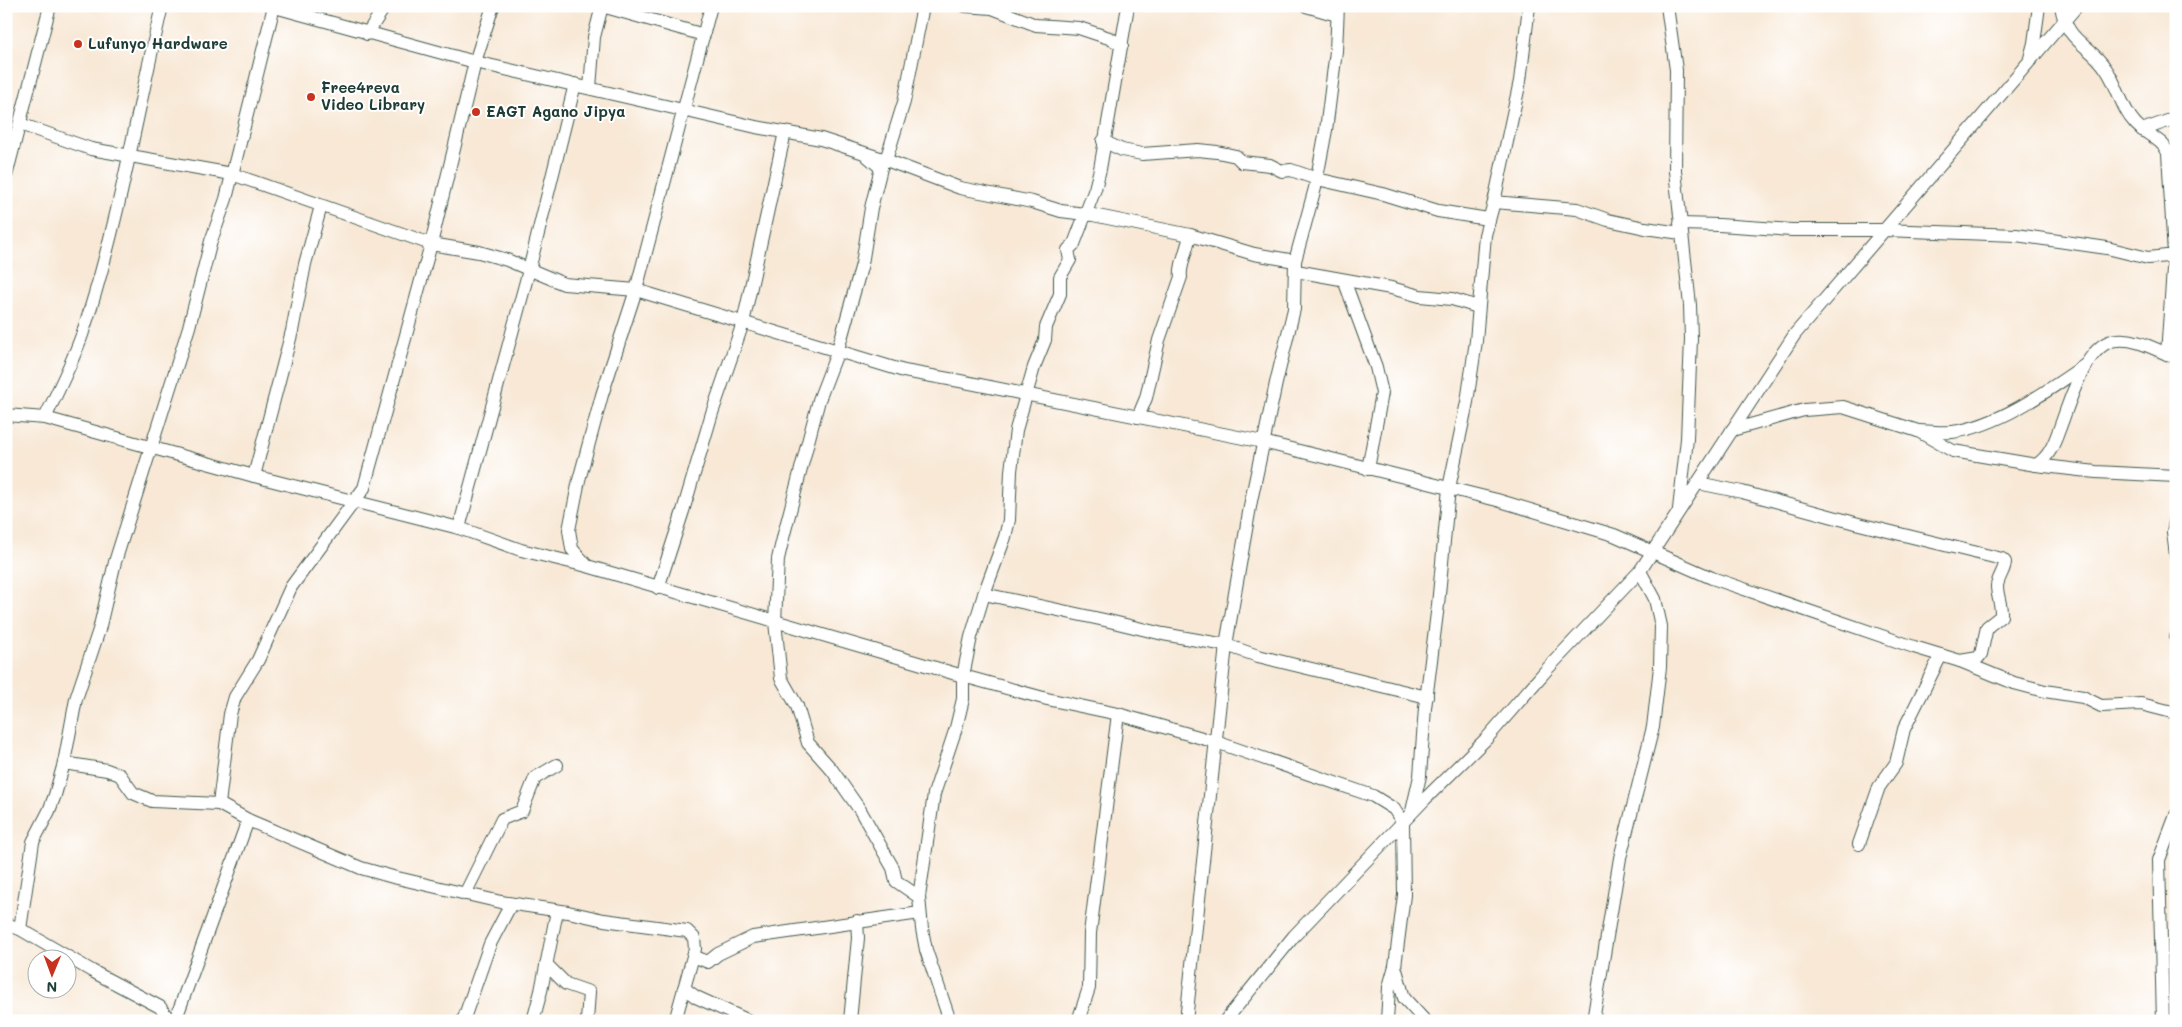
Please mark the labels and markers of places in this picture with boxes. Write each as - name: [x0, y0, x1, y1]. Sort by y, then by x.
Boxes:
- place label: Lufunyo Hardware: [88, 33, 228, 53]
- marker: Lufunyo Hardware: [72, 38, 84, 50]
- place label: Free4reva Video Library: [321, 77, 425, 114]
- marker: Free4reva Video Library: [305, 91, 317, 103]
- place label: EAGT Agano Jipya: [486, 101, 625, 121]
- marker: EAGT Agano Jipya: [470, 106, 482, 118]

